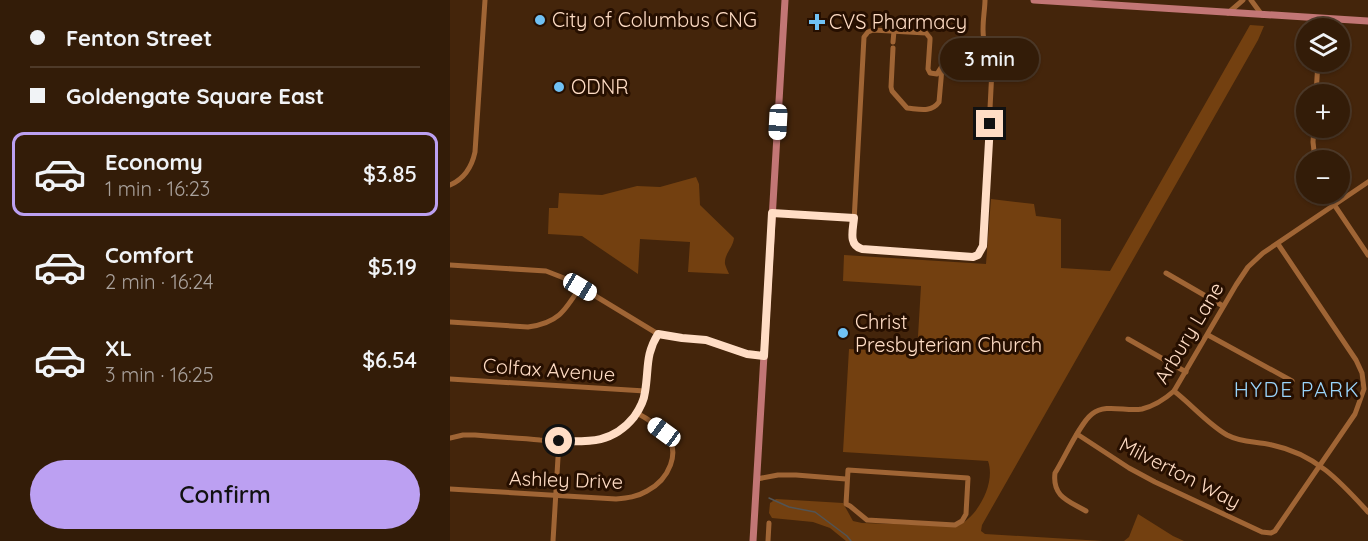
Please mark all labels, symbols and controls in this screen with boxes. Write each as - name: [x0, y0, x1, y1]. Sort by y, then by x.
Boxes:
- place label: City of Columbus CNG: [552, 7, 757, 32]
- place label: CVS Pharmacy: [829, 9, 967, 34]
- marker: City of Columbus CNG: [533, 13, 547, 27]
- marker: CVS Pharmacy: [810, 15, 824, 29]
- map controls: [1296, 18, 1350, 204]
- button: layers: [1296, 18, 1350, 72]
- text: Fenton Street: [66, 24, 212, 52]
- callout: 3 min: [940, 37, 1040, 79]
- text: 3 min: [964, 46, 1015, 71]
- place label: ODNR: [571, 74, 629, 99]
- marker: ODNR: [552, 80, 566, 94]
- text: Goldengate Square East: [66, 82, 324, 110]
- button: +: [1296, 84, 1350, 138]
- car: [768, 104, 788, 140]
- route end: [976, 110, 1003, 137]
- icon: car: [33, 147, 87, 201]
- text: Economy: [105, 148, 203, 176]
- button: −: [1296, 150, 1350, 204]
- text: $3.85: [363, 160, 417, 188]
- text: 1 min · 16:23: [105, 176, 210, 201]
- icon: car: [33, 240, 87, 294]
- text: Comfort: [105, 241, 194, 269]
- text: $5.19: [368, 253, 417, 281]
- text: 2 min · 16:24: [105, 269, 214, 294]
- car: [560, 270, 600, 304]
- street label: Arbury Lane: [1148, 277, 1229, 388]
- place label: Christ Presbyterian Church: [855, 309, 1042, 357]
- marker: Christ Presbyterian Church: [836, 326, 850, 340]
- icon: car: [33, 333, 87, 387]
- text: XL: [105, 334, 132, 362]
- text: $6.54: [362, 346, 417, 374]
- street label: Colfax Avenue: [482, 352, 616, 387]
- text: 3 min · 16:25: [105, 362, 214, 387]
- district label: HYDE PARK: [1234, 376, 1360, 402]
- car: [644, 414, 684, 450]
- route start: [545, 427, 572, 454]
- street label: Milverton Way: [1115, 431, 1245, 514]
- button: Confirm: [30, 460, 420, 529]
- street label: Ashley Drive: [508, 465, 624, 494]

